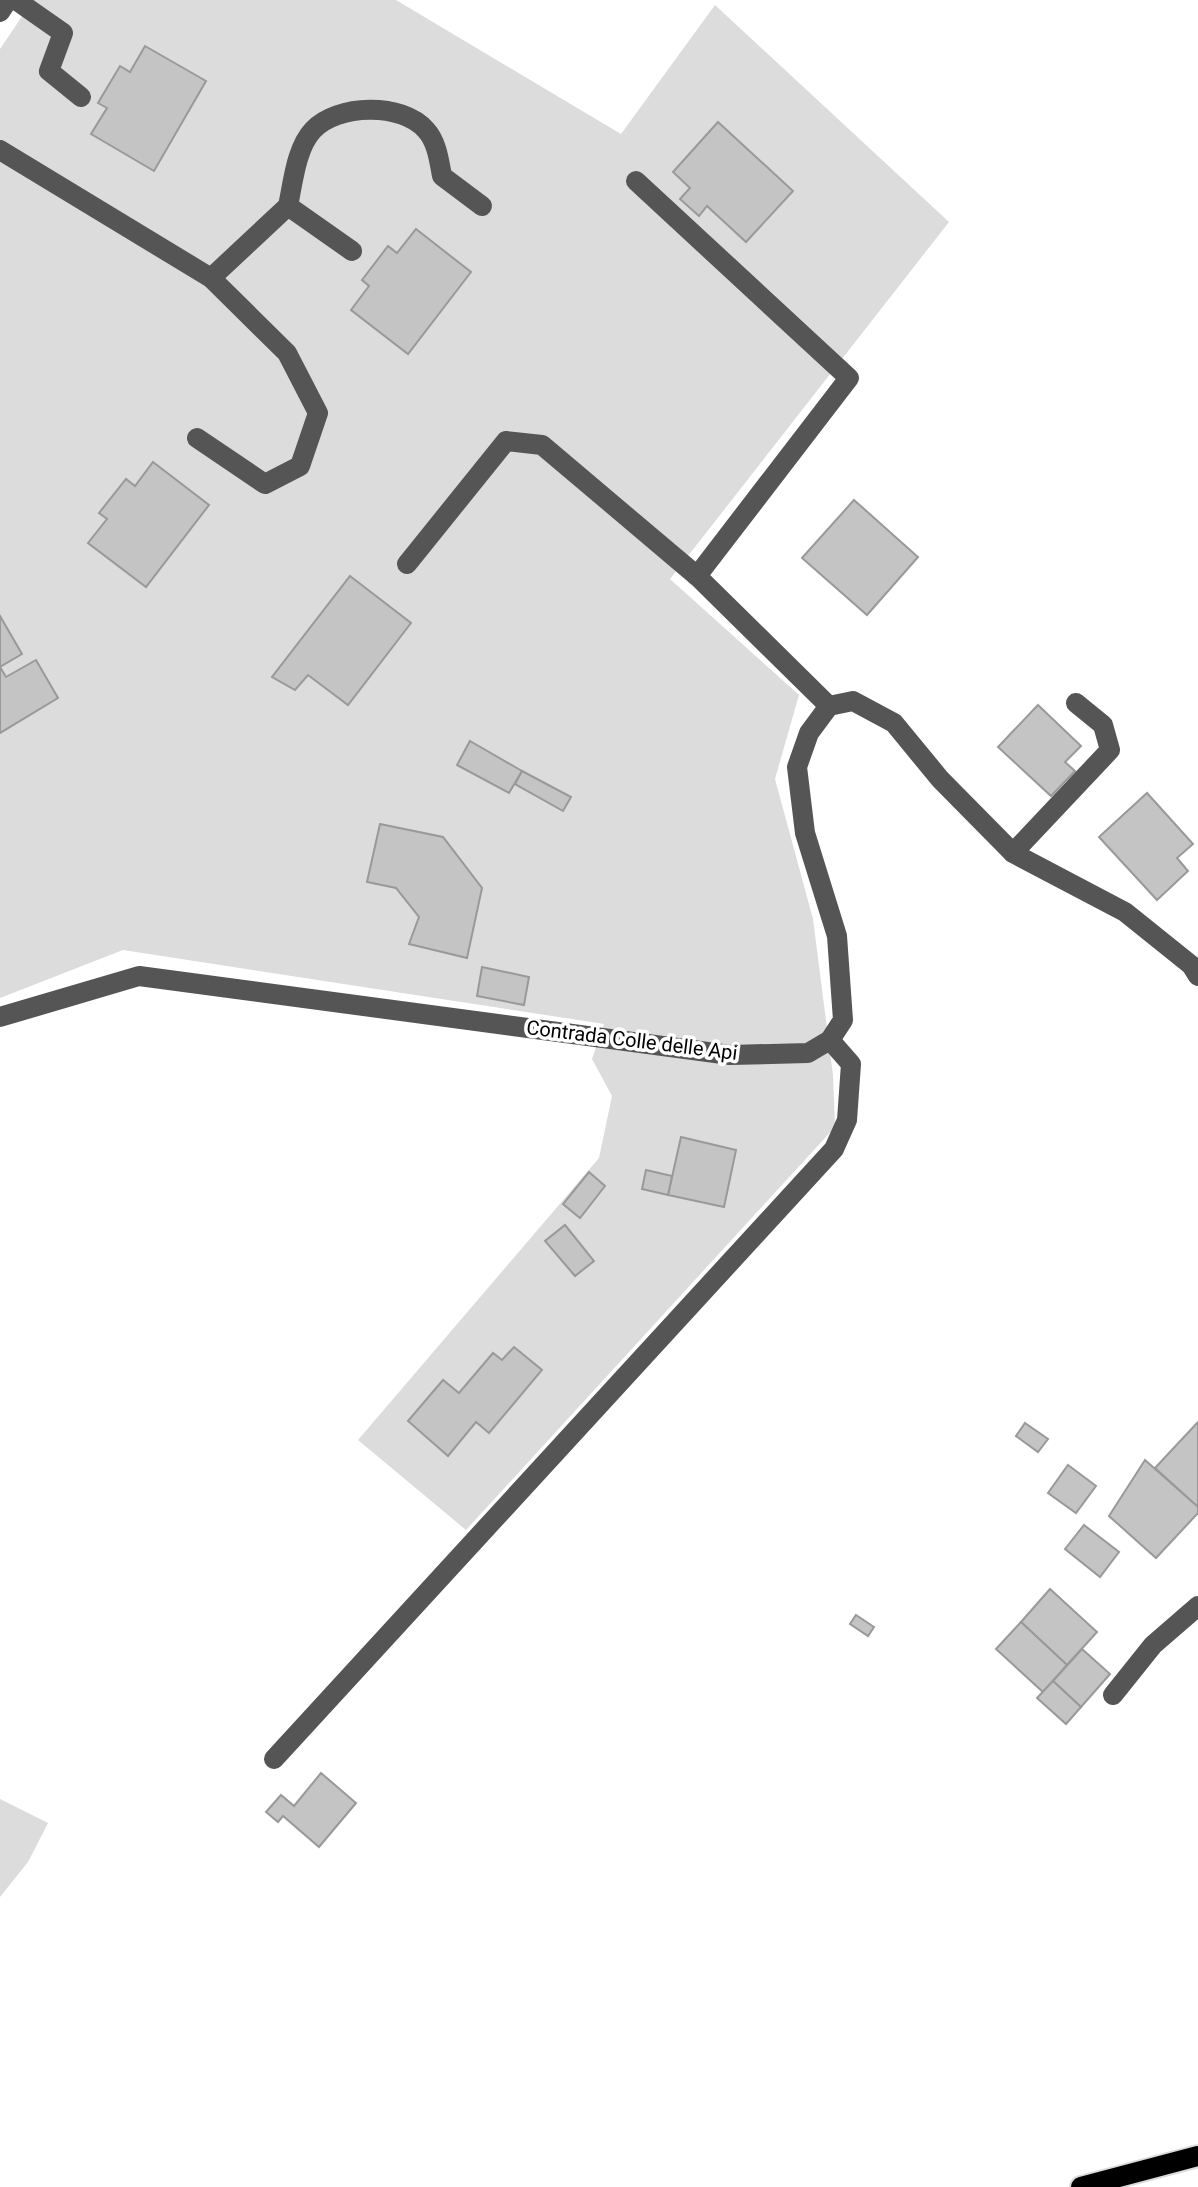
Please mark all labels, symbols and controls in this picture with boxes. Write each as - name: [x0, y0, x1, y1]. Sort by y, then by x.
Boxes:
- street label: Contrada Colle delle Api: [525, 1015, 739, 1065]

